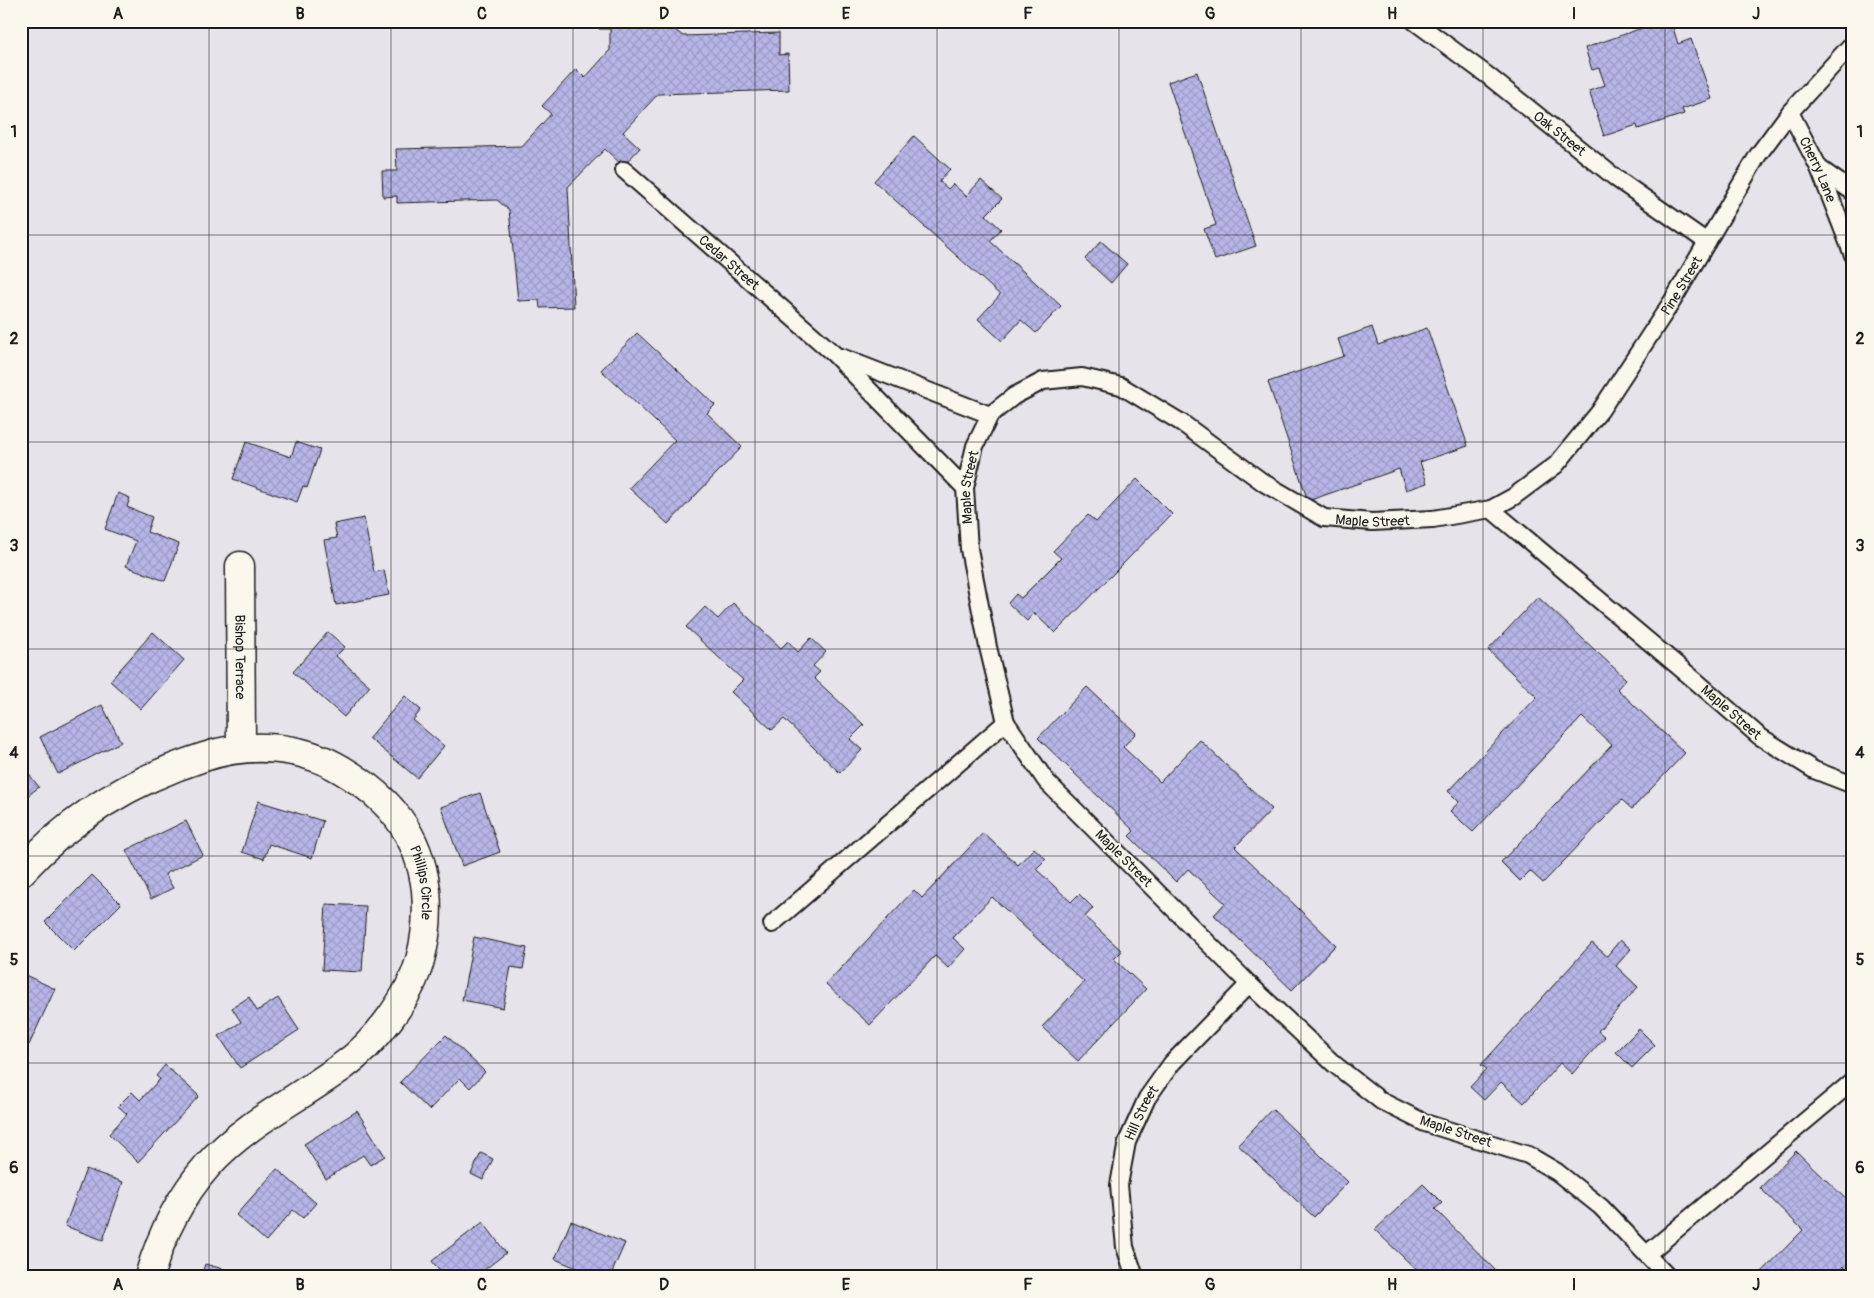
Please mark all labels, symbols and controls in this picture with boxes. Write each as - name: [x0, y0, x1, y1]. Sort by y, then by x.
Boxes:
- text: A: [113, 4, 124, 24]
- text: B: [295, 4, 305, 24]
- text: C: [477, 4, 487, 24]
- text: D: [659, 4, 669, 24]
- text: E: [842, 4, 851, 24]
- text: F: [1023, 4, 1033, 24]
- text: G: [1205, 4, 1216, 24]
- text: H: [1387, 4, 1397, 24]
- text: I: [1572, 4, 1576, 24]
- text: J: [1752, 4, 1760, 24]
- street label: Oak Street: [1530, 108, 1589, 160]
- text: 1: [11, 122, 17, 142]
- text: 1: [1857, 122, 1863, 142]
- street label: Cherry Lane: [1795, 134, 1840, 205]
- street label: Cedar Street: [695, 232, 763, 294]
- street label: Pine Street: [1657, 253, 1706, 318]
- text: 2: [10, 329, 19, 349]
- text: 2: [1856, 329, 1865, 349]
- street label: Maple Street: [957, 448, 983, 524]
- street label: Maple Street: [1335, 511, 1411, 531]
- text: 3: [10, 536, 19, 556]
- text: 3: [1856, 536, 1865, 556]
- street label: Bishop Terrace: [231, 614, 249, 700]
- street label: Maple Street: [1697, 681, 1765, 743]
- text: 4: [9, 743, 19, 763]
- text: 4: [1855, 743, 1865, 763]
- street label: Maple Street: [1091, 826, 1156, 891]
- street label: Phillips Circle: [406, 843, 435, 920]
- text: 5: [10, 950, 19, 970]
- text: 5: [1856, 950, 1865, 970]
- street label: Hill Street: [1121, 1082, 1162, 1143]
- street label: Maple Street: [1418, 1112, 1494, 1151]
- text: 6: [9, 1158, 19, 1178]
- text: 6: [1855, 1158, 1865, 1178]
- text: A: [113, 1275, 124, 1295]
- text: B: [295, 1275, 305, 1295]
- text: C: [477, 1275, 487, 1295]
- text: D: [659, 1275, 669, 1295]
- text: E: [842, 1275, 851, 1295]
- text: F: [1023, 1275, 1033, 1295]
- text: G: [1205, 1275, 1216, 1295]
- text: H: [1387, 1275, 1397, 1295]
- text: I: [1572, 1275, 1576, 1295]
- text: J: [1752, 1275, 1760, 1295]

